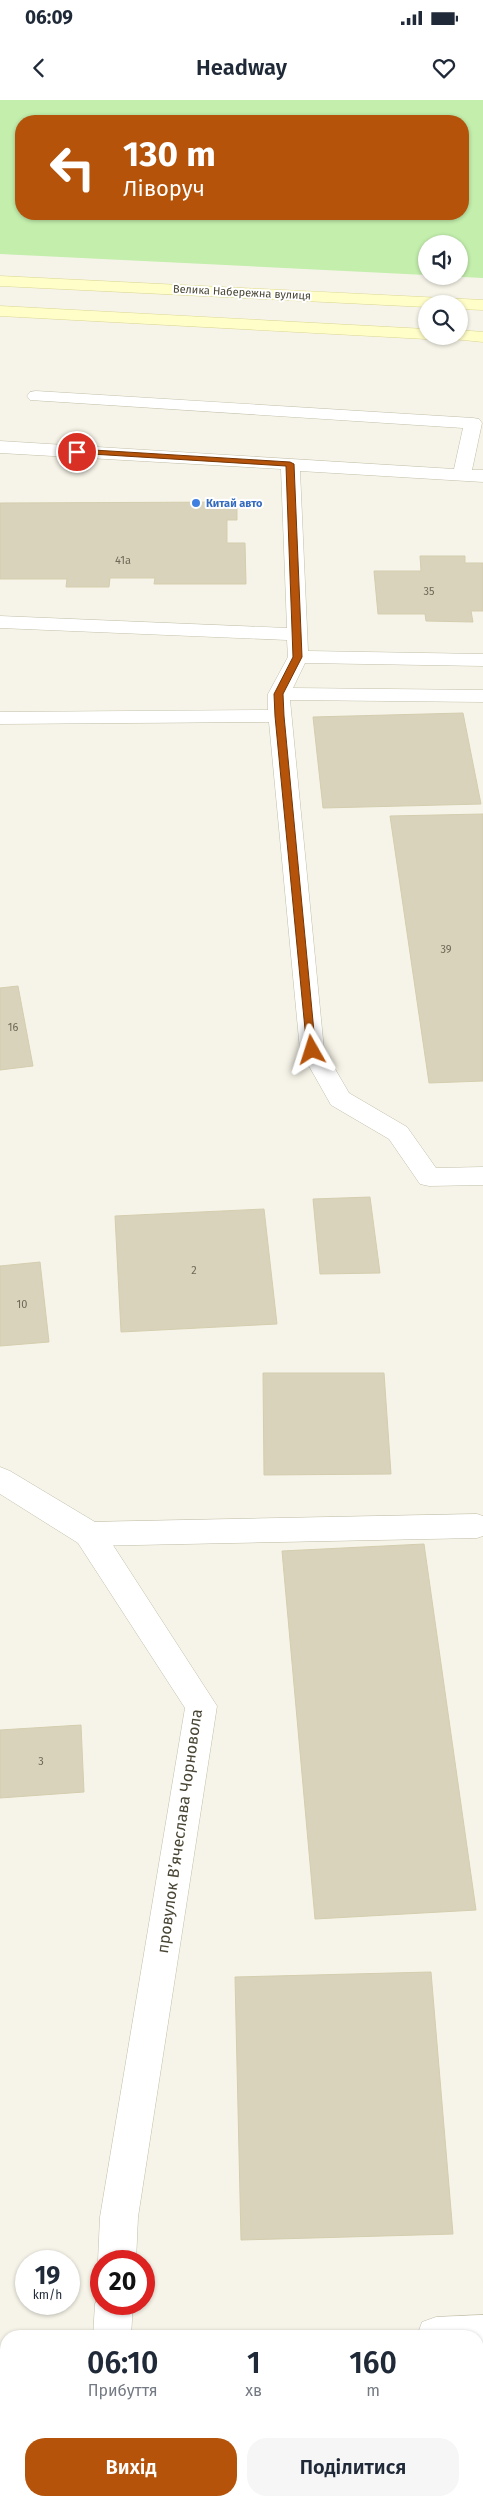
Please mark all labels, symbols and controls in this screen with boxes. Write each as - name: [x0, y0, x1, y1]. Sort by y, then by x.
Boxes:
- text: 06:09: [25, 6, 73, 29]
- icon: back: [25, 54, 53, 82]
- text: Headway: [196, 54, 287, 81]
- icon: heart: [430, 54, 458, 82]
- text: 130 m: [123, 133, 216, 175]
- icon: left: [40, 135, 105, 200]
- text: Ліворуч: [123, 175, 205, 202]
- map controls: [418, 235, 468, 345]
- button: sound: [418, 235, 468, 285]
- street label: Велика Набережна вулиця: [173, 282, 311, 303]
- button: search: [418, 295, 468, 345]
- pin: [56, 431, 98, 473]
- icon: arrive: [63, 438, 91, 466]
- marker: Китай авто: [190, 497, 202, 509]
- place label: Китай авто: [206, 497, 263, 510]
- house number: 41а: [115, 554, 131, 567]
- house number: 35: [424, 585, 435, 598]
- house number: 39: [440, 943, 452, 956]
- house number: 16: [8, 1021, 18, 1034]
- position arrow: [285, 1023, 337, 1075]
- house number: 2: [191, 1264, 197, 1277]
- house number: 10: [17, 1298, 27, 1311]
- street label: провулок Вʼячеслава Чорновола: [153, 1708, 206, 1954]
- house number: 3: [38, 1755, 44, 1768]
- speed limit sign: 20: [90, 2250, 155, 2315]
- text: 19: [35, 2261, 60, 2291]
- text: km/h: [33, 2288, 62, 2302]
- text: 06:10: [87, 2345, 158, 2381]
- text: 1: [247, 2345, 261, 2381]
- text: 160: [349, 2345, 397, 2381]
- text: Прибуття: [88, 2381, 158, 2400]
- text: хв: [245, 2381, 262, 2400]
- text: m: [366, 2381, 380, 2400]
- button: Вихід: [25, 2438, 237, 2496]
- button: Поділитися: [247, 2438, 459, 2496]

